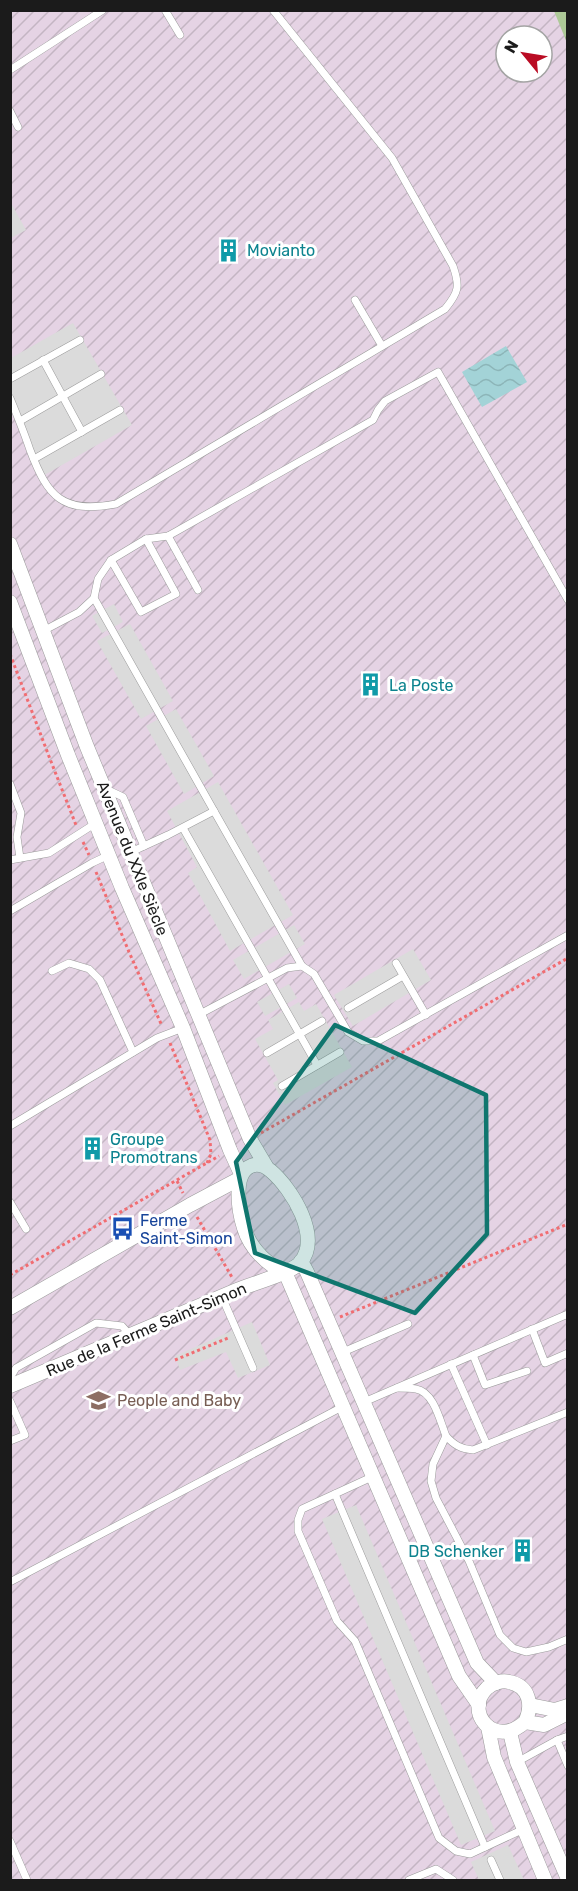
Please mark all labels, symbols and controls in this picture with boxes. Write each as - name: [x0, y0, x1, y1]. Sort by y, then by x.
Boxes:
- north arrow: [494, 24, 554, 84]
- text: N: [500, 37, 523, 56]
- building icon: Movianto: [216, 237, 242, 263]
- place label: Movianto: [247, 241, 315, 260]
- building icon: La Poste: [358, 672, 384, 698]
- place label: La Poste: [389, 676, 454, 695]
- street label: Avenue du XXIe Siècle: [93, 778, 172, 938]
- place label: Groupe Promotrans: [110, 1130, 198, 1167]
- building icon: Groupe Promotrans: [79, 1135, 105, 1161]
- place label: Ferme Saint-Simon: [140, 1211, 233, 1248]
- bus stop icon: Ferme Saint-Simon: [109, 1216, 135, 1242]
- street label: Rue de la Ferme Saint-Simon: [43, 1279, 249, 1380]
- school or university icon: People and Baby: [86, 1387, 112, 1413]
- place label: People and Baby: [117, 1391, 241, 1410]
- building icon: DB Schenker: [509, 1538, 535, 1564]
- place label: DB Schenker: [408, 1542, 504, 1561]

